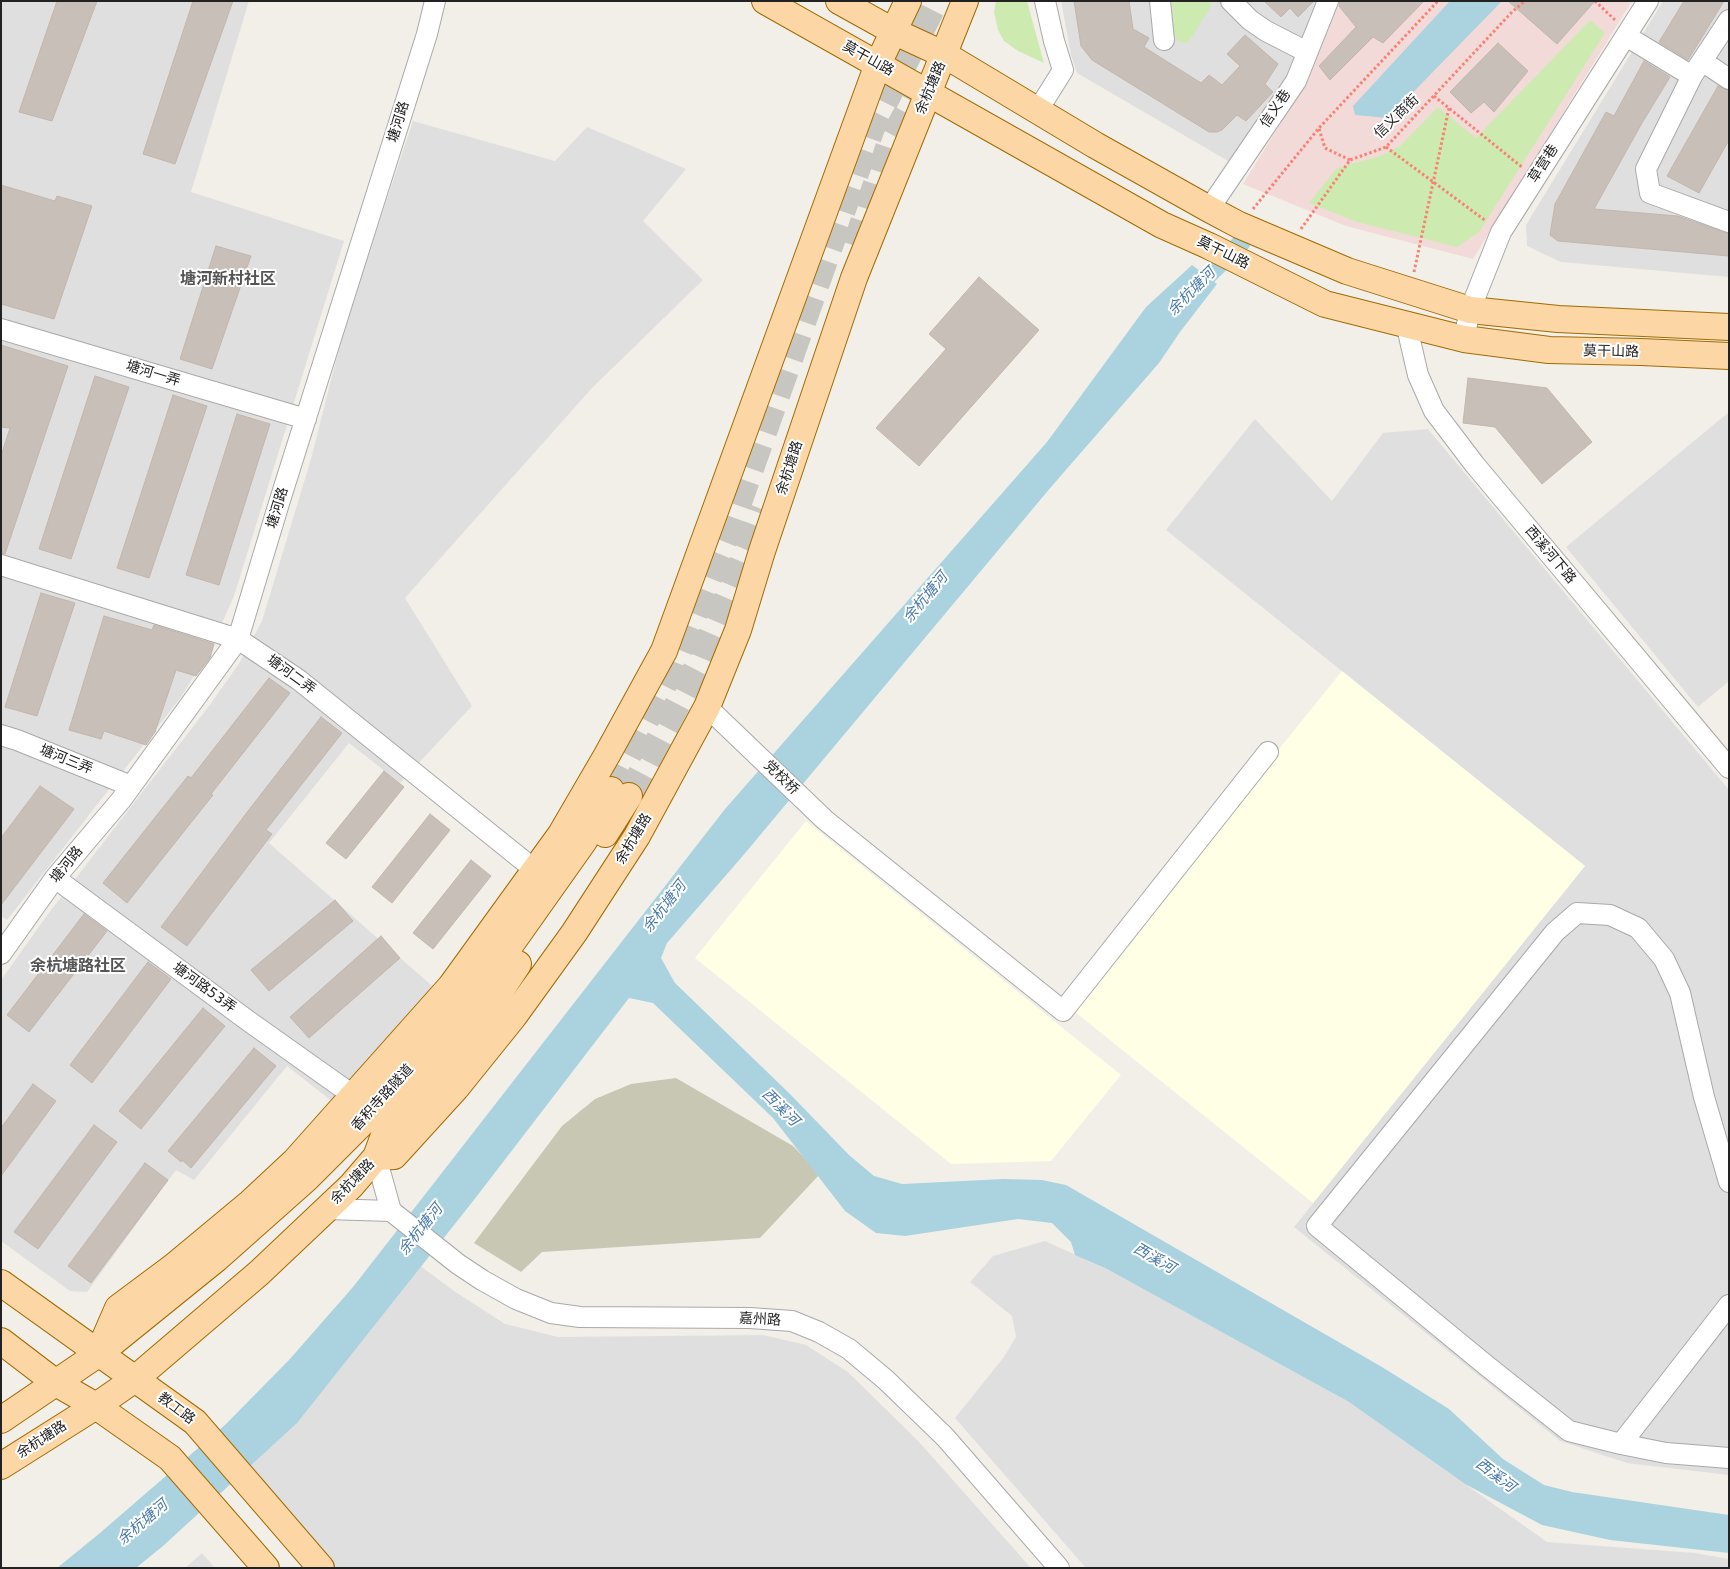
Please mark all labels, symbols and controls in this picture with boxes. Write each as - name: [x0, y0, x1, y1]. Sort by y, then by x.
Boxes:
- street label: 莫干山路: [839, 38, 897, 80]
- street label: 余杭塘路: [912, 59, 950, 117]
- street label: 信义巷: [1257, 87, 1295, 131]
- street label: 信义商街: [1371, 92, 1423, 142]
- street label: 塘河路: [385, 99, 413, 145]
- street label: 草营巷: [1526, 142, 1562, 186]
- street label: 莫干山路: [1194, 233, 1252, 273]
- water label: 余杭塘河: [1164, 264, 1220, 320]
- district label: 塘河新村社区: [180, 270, 276, 290]
- street label: 莫干山路: [1583, 343, 1639, 361]
- street label: 塘河一弄: [124, 358, 182, 390]
- street label: 余杭塘路: [773, 439, 807, 497]
- street label: 塘河路: [264, 485, 292, 531]
- street label: 西溪河下路: [1521, 523, 1579, 587]
- water label: 余杭塘河: [900, 569, 952, 627]
- street label: 塘河二弄: [263, 652, 319, 698]
- street label: 塘河三弄: [37, 742, 95, 778]
- street label: 党校桥: [760, 757, 802, 799]
- street label: 余杭塘路: [612, 811, 656, 867]
- street label: 塘河路: [47, 843, 87, 887]
- water label: 余杭塘河: [639, 878, 691, 936]
- district label: 余杭塘路社区: [30, 957, 126, 977]
- street label: 塘河路53弄: [169, 960, 239, 1016]
- street label: 香积寺路隧道: [349, 1061, 417, 1135]
- water label: 西溪河: [758, 1086, 802, 1130]
- street label: 余杭塘路: [328, 1156, 378, 1208]
- water label: 余杭塘河: [395, 1201, 447, 1259]
- water label: 西溪河: [1130, 1240, 1178, 1278]
- street label: 嘉州路: [739, 1311, 781, 1329]
- street label: 教工路: [154, 1390, 198, 1428]
- street label: 余杭塘路: [14, 1418, 70, 1462]
- water label: 西溪河: [1472, 1455, 1518, 1497]
- water label: 余杭塘河: [114, 1497, 172, 1549]

